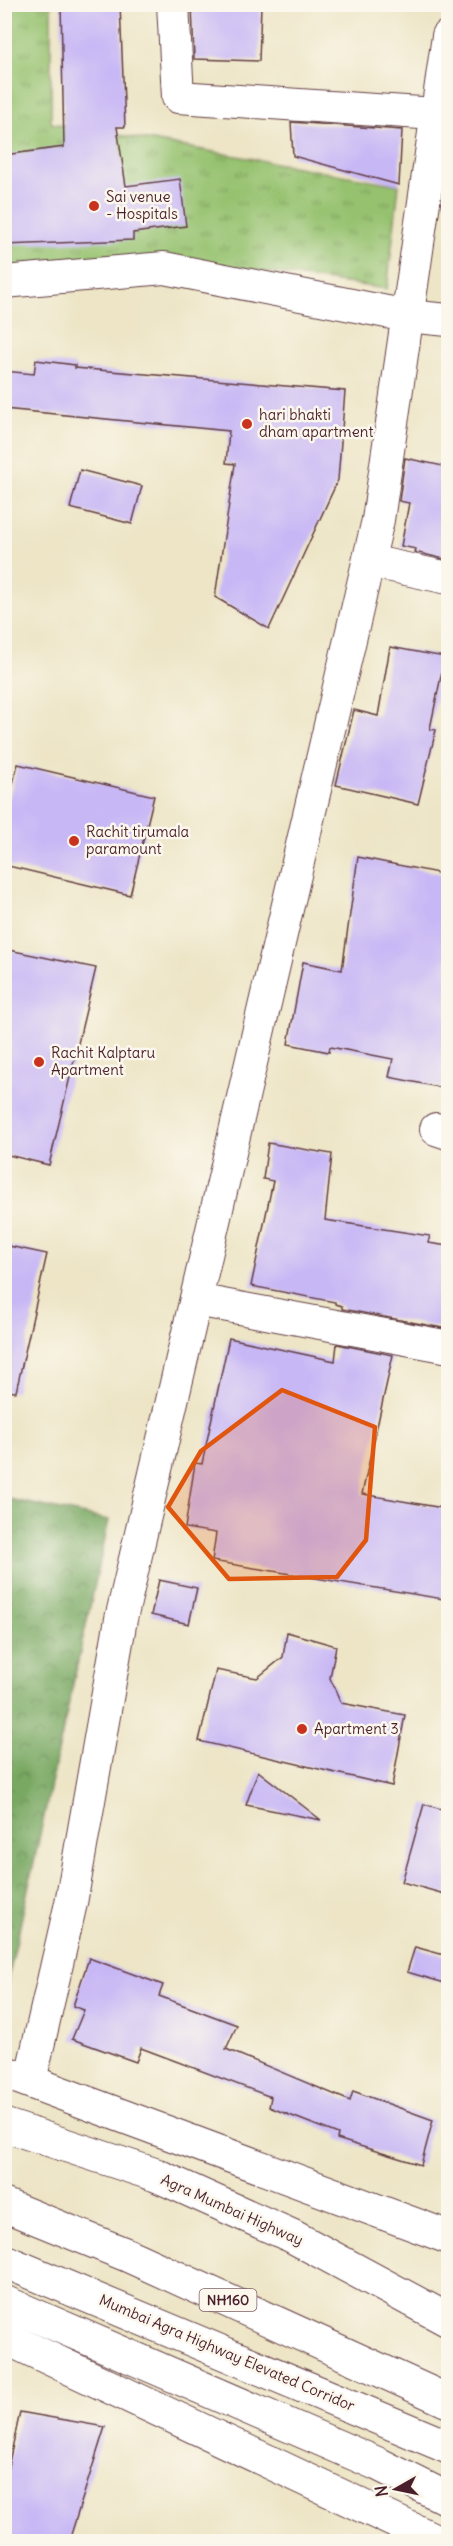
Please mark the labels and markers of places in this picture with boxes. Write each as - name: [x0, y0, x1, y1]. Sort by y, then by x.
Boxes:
- place label: Sai venue - Hospitals: [106, 187, 178, 223]
- marker: Sai venue - Hospitals: [87, 199, 101, 213]
- place label: hari bhakti dham apartment: [259, 405, 373, 441]
- marker: hari bhakti dham apartment: [240, 417, 254, 431]
- place label: Rachit tirumala paramount: [86, 822, 190, 858]
- marker: Rachit tirumala paramount: [67, 834, 81, 848]
- place label: Rachit Kalptaru Apartment: [51, 1043, 156, 1079]
- marker: Rachit Kalptaru Apartment: [32, 1055, 46, 1069]
- place label: Apartment 3: [314, 1719, 399, 1738]
- marker: Apartment 3: [295, 1722, 309, 1736]

